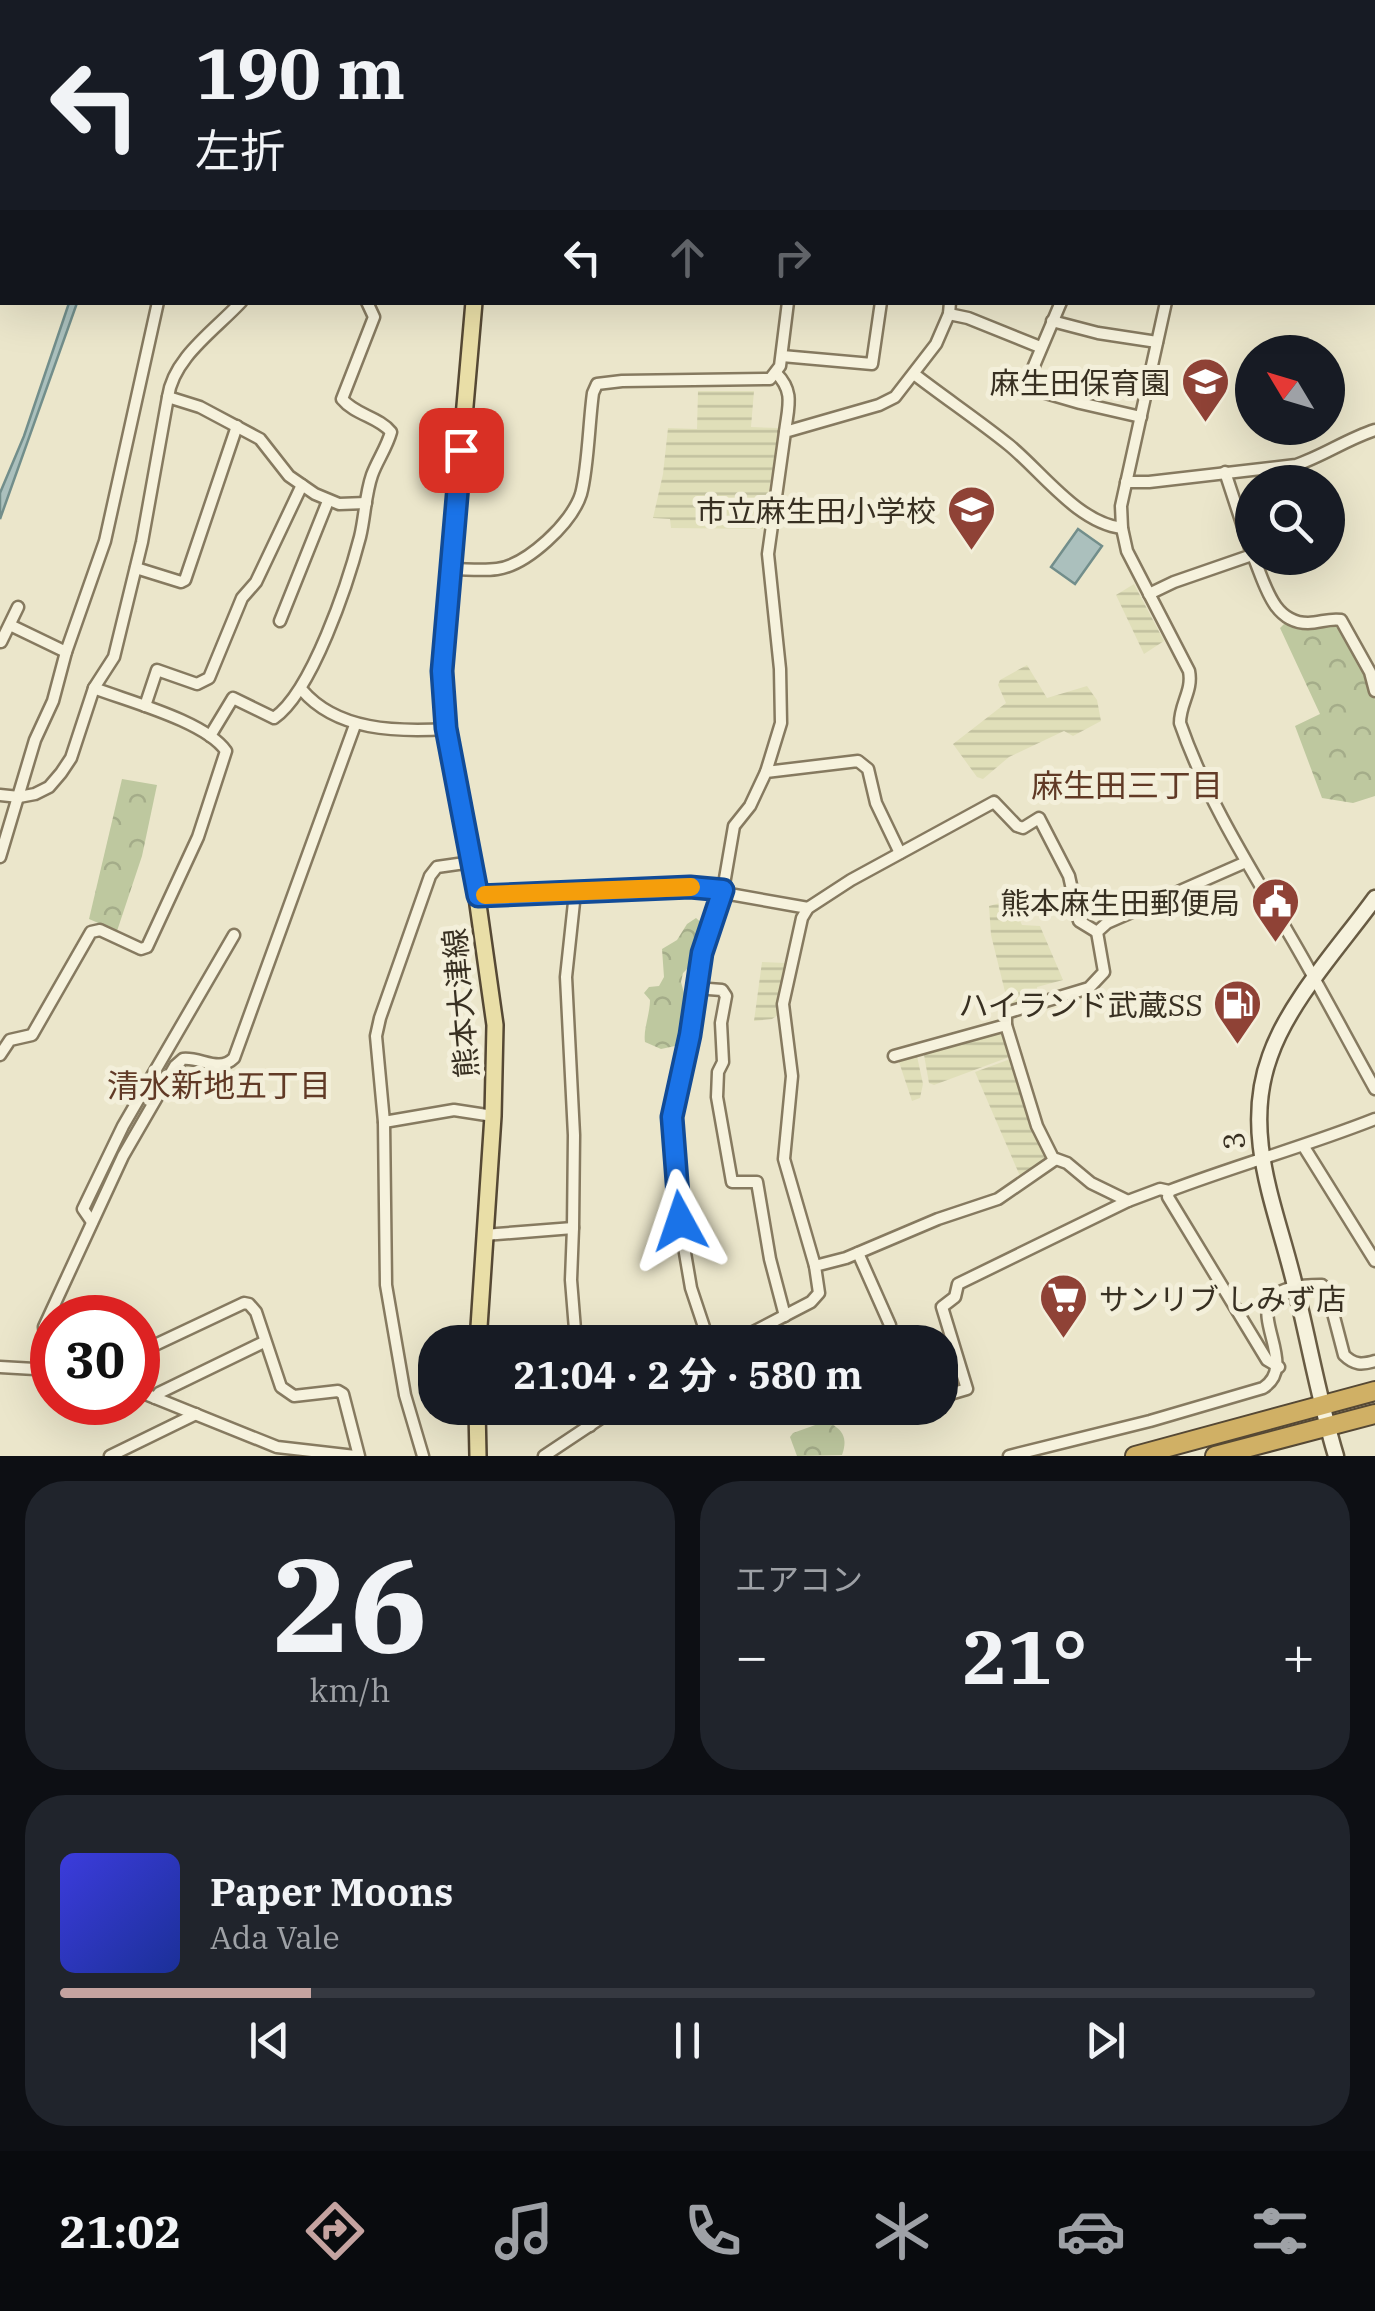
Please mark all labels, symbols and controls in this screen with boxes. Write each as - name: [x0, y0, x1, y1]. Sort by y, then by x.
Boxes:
- text: 190 m: [195, 27, 405, 118]
- icon: left: [30, 40, 160, 170]
- text: 左折: [195, 121, 285, 179]
- icon: left: [555, 230, 610, 285]
- icon: ahead: [660, 230, 715, 285]
- icon: right: [765, 230, 820, 285]
- north arrow: [1235, 335, 1345, 445]
- map controls: [1235, 335, 1345, 575]
- school or university icon: 麻生田保育園: [1179, 356, 1231, 424]
- place label: 麻生田保育園: [990, 363, 1170, 402]
- pin: [419, 408, 504, 493]
- icon: arrive: [434, 423, 489, 478]
- button: search: [1235, 465, 1345, 575]
- school or university icon: 市立麻生田小学校: [945, 484, 997, 552]
- place label: 市立麻生田小学校: [696, 491, 936, 530]
- district label: 麻生田三丁目: [1031, 764, 1223, 806]
- public building icon: 熊本麻生田郵便局: [1249, 876, 1301, 944]
- place label: 熊本麻生田郵便局: [1000, 883, 1240, 922]
- street label: 熊本大津線: [434, 927, 486, 1079]
- fuel station icon: ハイランド武蔵SS: [1212, 978, 1264, 1046]
- place label: ハイランド武蔵SS: [958, 985, 1203, 1024]
- district label: 清水新地五丁目: [107, 1064, 331, 1106]
- street label: 3: [1213, 1130, 1253, 1152]
- position arrow: [628, 1169, 732, 1273]
- supermarket icon: サンリブ しみず店: [1038, 1272, 1090, 1340]
- place label: サンリブ しみず店: [1099, 1279, 1346, 1318]
- speed limit sign: 30: [30, 1295, 160, 1425]
- text: 21:04 · 2 分 · 580 m: [514, 1350, 862, 1399]
- text: 26: [272, 1519, 428, 1688]
- text: エアコン: [735, 1558, 863, 1600]
- text: 21°: [962, 1607, 1088, 1705]
- text: −: [735, 1620, 768, 1691]
- text: +: [1282, 1620, 1315, 1691]
- text: km/h: [310, 1669, 390, 1711]
- text: Paper Moons: [210, 1867, 453, 1916]
- text: Ada Vale: [210, 1916, 340, 1958]
- icon: previous: [242, 2013, 297, 2068]
- icon: pause: [660, 2013, 715, 2068]
- icon: next: [1078, 2013, 1133, 2068]
- icon: directions: [300, 2196, 370, 2266]
- icon: music: [489, 2196, 559, 2266]
- icon: phone: [678, 2196, 748, 2266]
- icon: climate: [867, 2196, 937, 2266]
- icon: car: [1056, 2196, 1126, 2266]
- icon: filters: [1245, 2196, 1315, 2266]
- text: 21:02: [60, 2202, 181, 2260]

